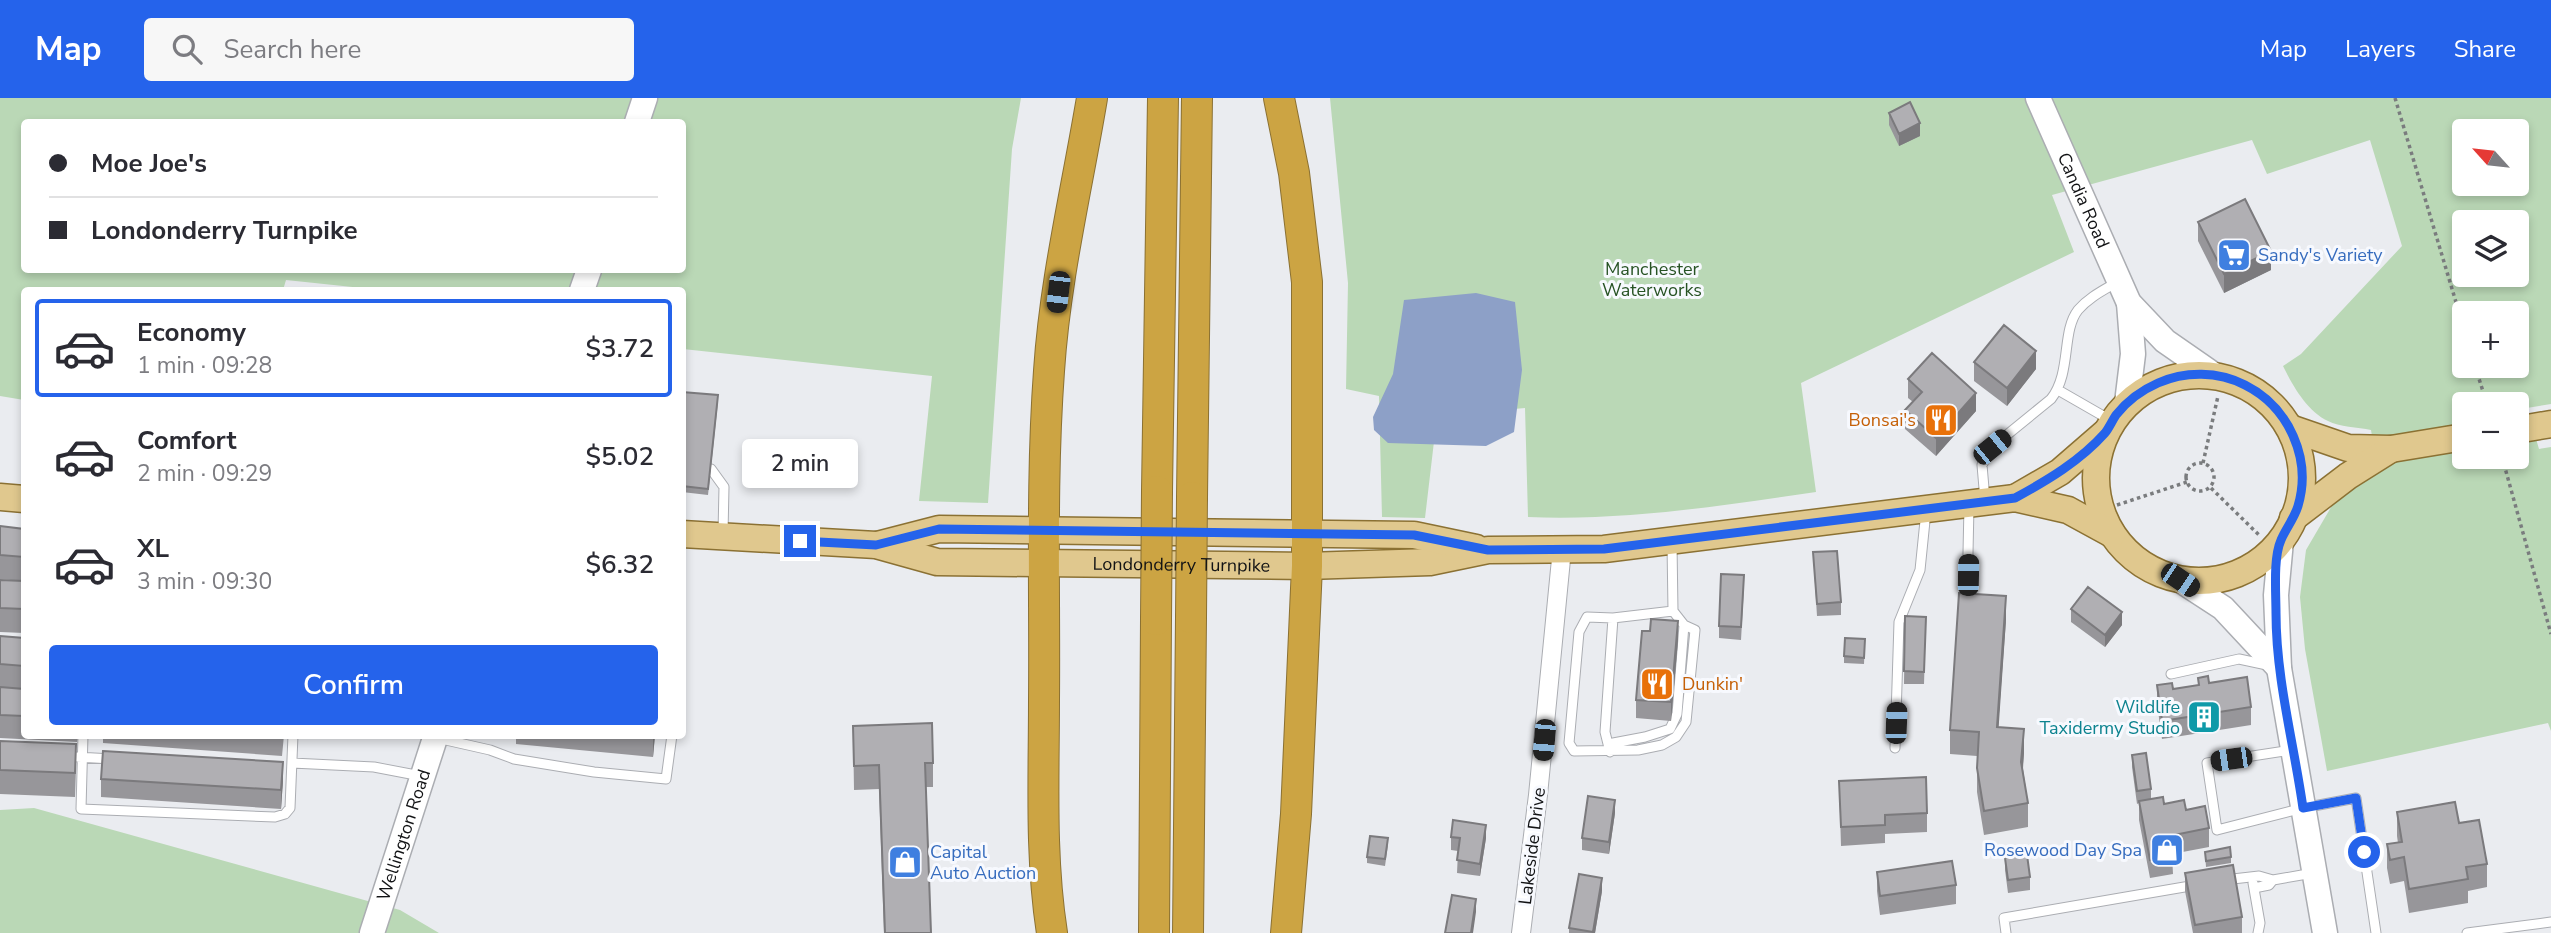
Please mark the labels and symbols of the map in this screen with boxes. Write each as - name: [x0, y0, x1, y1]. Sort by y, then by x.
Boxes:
- north arrow: [2452, 119, 2529, 196]
- street label: Candia Road: [2052, 149, 2115, 252]
- supermarket icon: Sandy's Variety: [2215, 236, 2253, 274]
- place label: Sandy's Variety: [2258, 243, 2383, 267]
- park label: Manchester Waterworks: [1602, 257, 1702, 302]
- car: [1046, 270, 1071, 314]
- restaurant icon: Bonsai's: [1922, 401, 1960, 439]
- place label: Bonsai's: [1849, 408, 1916, 432]
- car: [1970, 426, 2015, 468]
- callout: 2 min: [742, 440, 858, 488]
- route end: [784, 525, 816, 557]
- street label: Londonderry Turnpike: [1092, 552, 1270, 578]
- car: [1958, 554, 1979, 596]
- car: [2157, 560, 2204, 600]
- restaurant icon: Dunkin': [1638, 665, 1676, 703]
- place label: Dunkin': [1682, 672, 1743, 696]
- place label: Wildlife Taxidermy Studio: [2040, 695, 2180, 740]
- building icon: Wildlife Taxidermy Studio: [2185, 698, 2223, 736]
- car: [1885, 702, 1908, 744]
- car: [1532, 718, 1557, 762]
- car: [2209, 746, 2254, 772]
- street label: Wellington Road: [371, 766, 436, 904]
- street label: Lakeside Drive: [1513, 786, 1551, 906]
- shop icon: Rosewood Day Spa: [2148, 831, 2186, 869]
- route start: [2348, 836, 2380, 868]
- place label: Rosewood Day Spa: [1984, 838, 2142, 862]
- place label: Capital Auto Auction: [930, 840, 1036, 885]
- shop icon: Capital Auto Auction: [886, 843, 924, 881]

